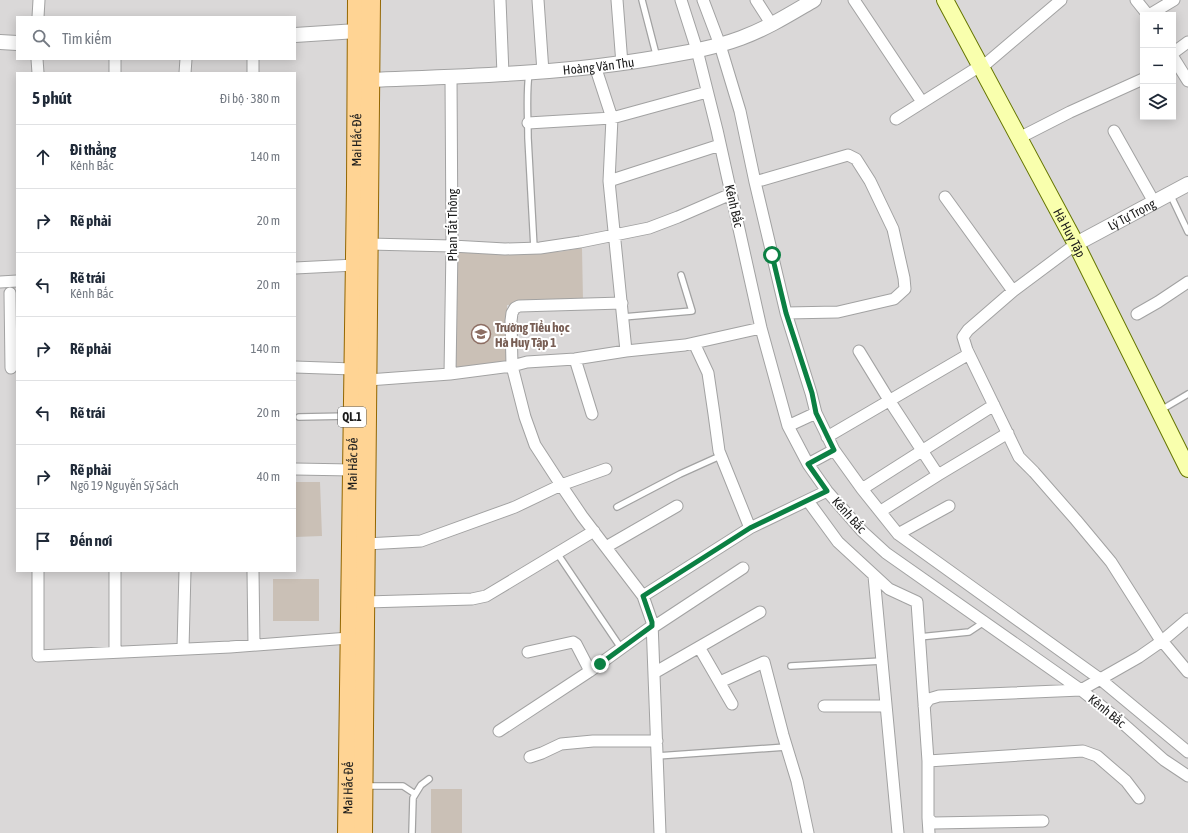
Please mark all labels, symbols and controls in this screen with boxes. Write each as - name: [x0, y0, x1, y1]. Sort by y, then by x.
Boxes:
- map controls: [1140, 12, 1176, 120]
- button: +: [1140, 12, 1176, 48]
- search box: [16, 16, 296, 60]
- icon: search: [30, 27, 52, 49]
- text: Tìm kiếm: [62, 30, 112, 47]
- button: −: [1140, 48, 1176, 84]
- street label: Hoàng Văn Thụ: [562, 54, 635, 77]
- button: layers: [1140, 84, 1176, 120]
- text: 5 phút: [32, 88, 72, 108]
- text: Đi bộ · 380 m: [220, 91, 280, 106]
- street label: Mai Hắc Đế: [349, 113, 364, 167]
- text: Đi thẳng: [70, 141, 116, 158]
- icon: ahead: [32, 146, 54, 168]
- text: 140 m: [251, 149, 280, 164]
- text: Kênh Bắc: [70, 158, 113, 173]
- street label: Kênh Bắc: [722, 183, 746, 229]
- street label: Phan Tất Thông: [445, 188, 460, 261]
- street label: Lý Tự Trọng: [1105, 195, 1158, 233]
- street label: Hà Huy Tập: [1051, 206, 1089, 260]
- icon: right: [32, 210, 54, 232]
- text: Rẽ phải: [70, 212, 111, 229]
- text: 20 m: [257, 213, 280, 228]
- route start: [763, 246, 781, 264]
- text: Rẽ trái: [70, 269, 105, 286]
- icon: left: [32, 274, 54, 296]
- text: 20 m: [257, 277, 280, 292]
- text: Kênh Bắc: [70, 286, 113, 301]
- place label: Trường Tiểu học Hà Huy Tập 1: [495, 320, 570, 350]
- school or university icon: Trường Tiểu học Hà Huy Tập 1: [470, 323, 492, 345]
- icon: right: [32, 338, 54, 360]
- text: Rẽ phải: [70, 340, 111, 357]
- text: 140 m: [251, 341, 280, 356]
- icon: left: [32, 402, 54, 424]
- text: Rẽ trái: [70, 404, 105, 421]
- text: 20 m: [257, 405, 280, 420]
- road number: QL.1: [338, 407, 366, 427]
- street label: Mai Hắc Đế: [344, 437, 360, 491]
- text: Rẽ phải: [70, 461, 111, 478]
- icon: right: [32, 466, 54, 488]
- text: 40 m: [257, 469, 280, 484]
- text: Ngõ 19 Nguyễn Sỹ Sách: [70, 478, 179, 493]
- street label: Kênh Bắc: [829, 494, 869, 536]
- icon: arrive: [32, 530, 54, 552]
- text: Đến nơi: [70, 532, 112, 549]
- route end: [591, 655, 609, 673]
- street label: Kênh Bắc: [1085, 692, 1129, 731]
- street label: Mai Hắc Đế: [340, 761, 355, 815]

